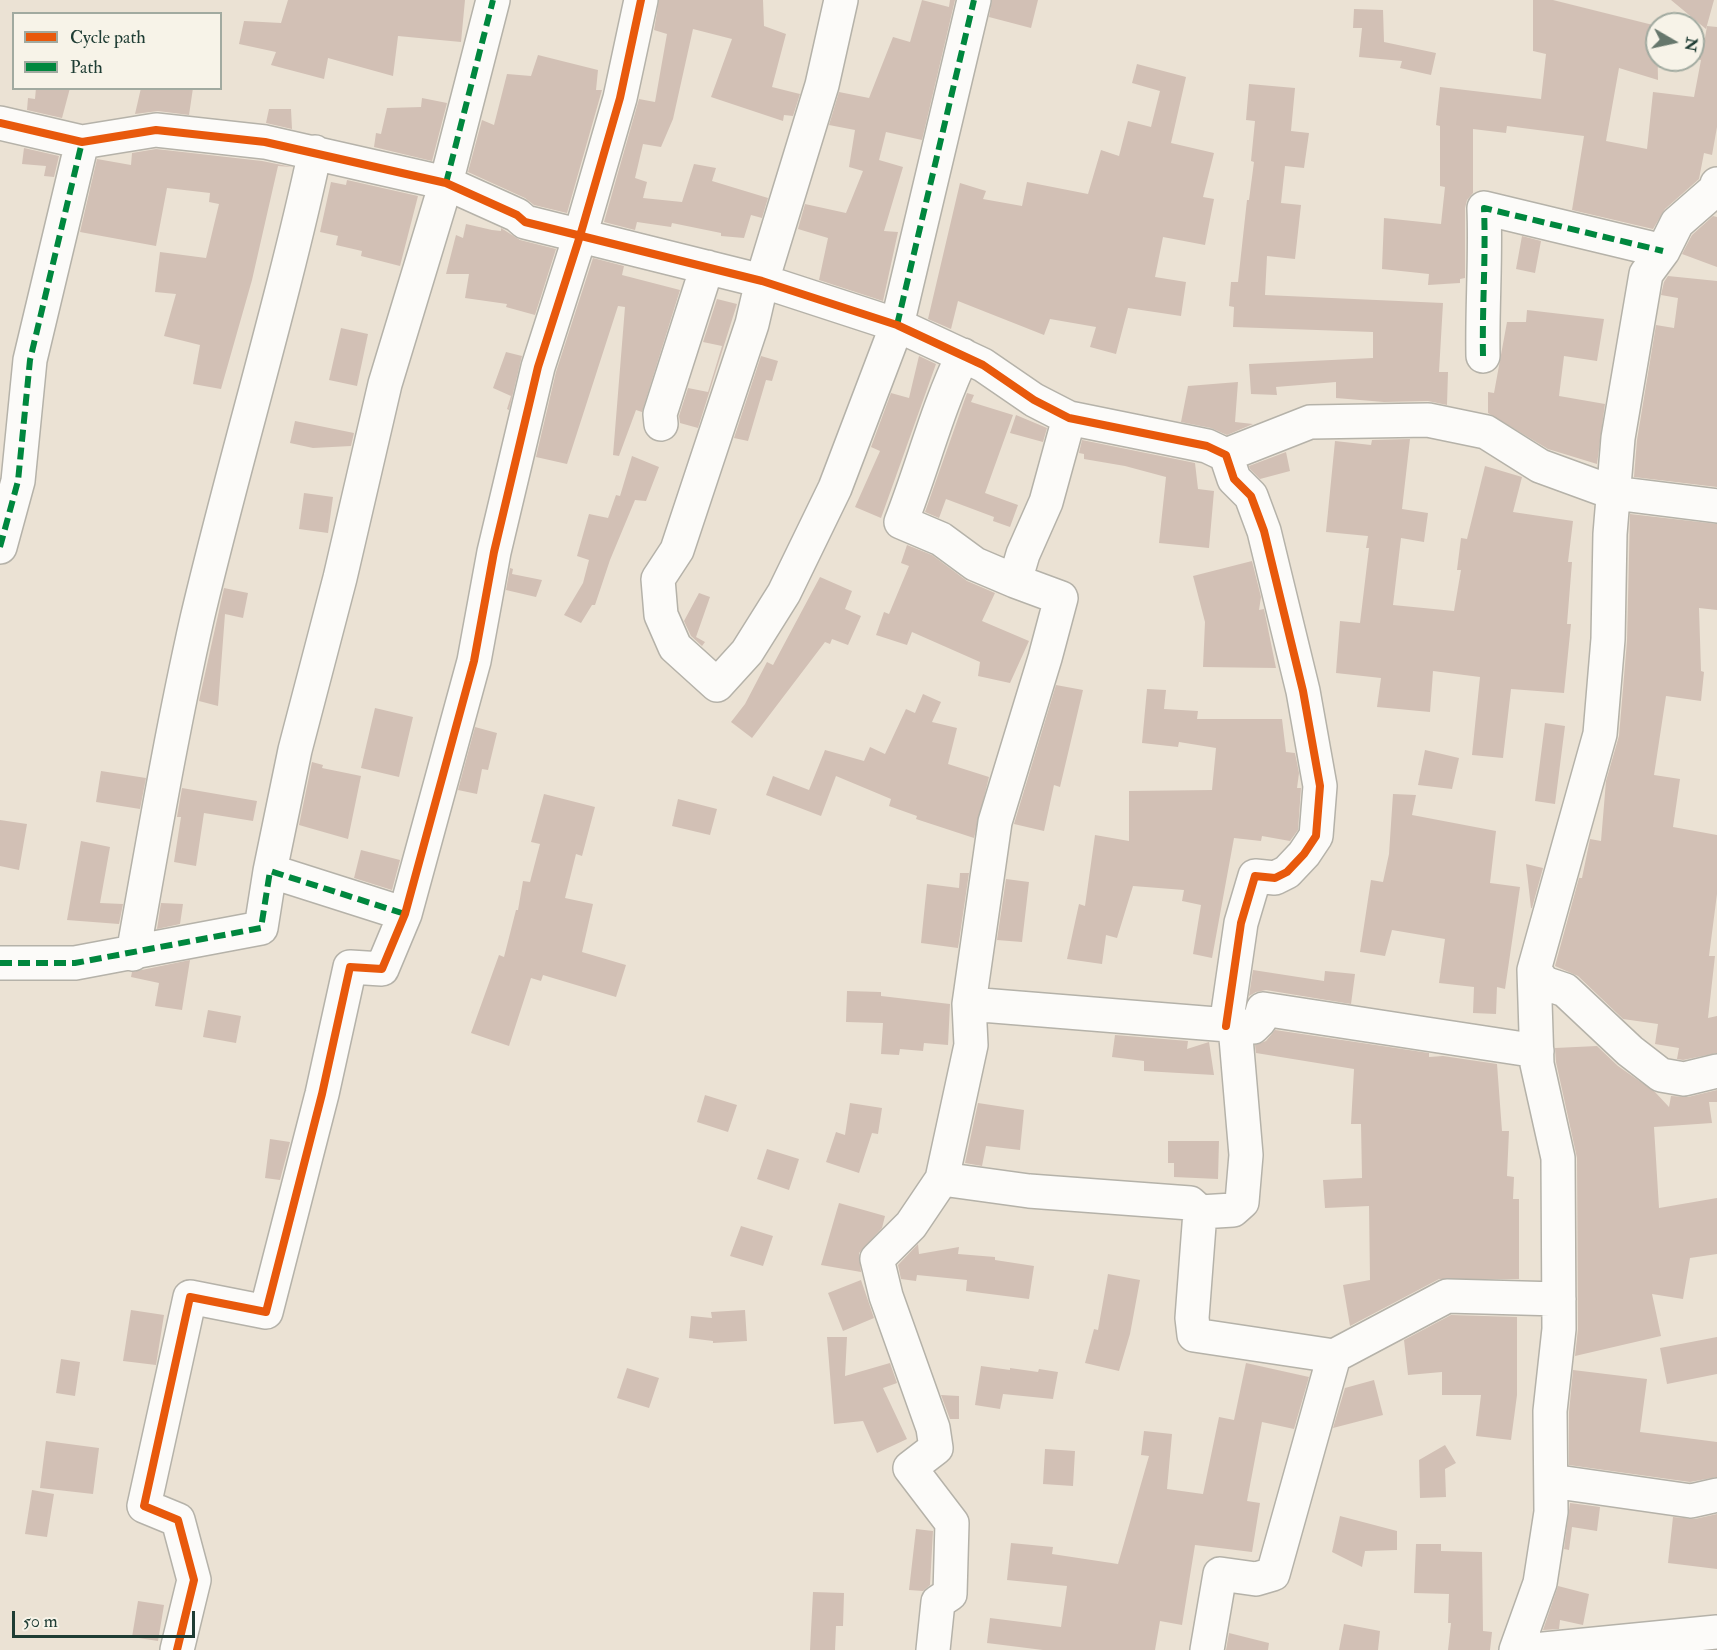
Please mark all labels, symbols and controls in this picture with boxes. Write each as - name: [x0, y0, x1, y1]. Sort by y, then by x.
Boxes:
- legend: [12, 12, 222, 90]
- north arrow: [1645, 12, 1705, 72]
- text: Cycle path: [70, 26, 146, 49]
- text: N: [1680, 36, 1702, 53]
- text: Path: [70, 56, 103, 79]
- scale bar: [15, 1599, 198, 1637]
- text: 50 m: [23, 1610, 58, 1633]

